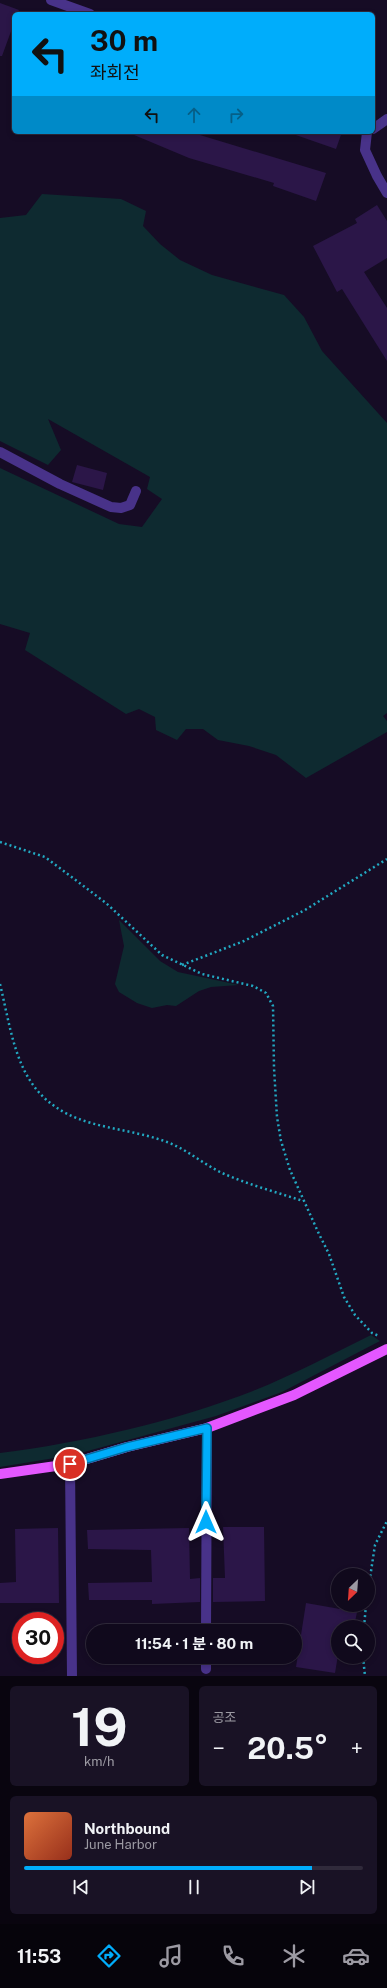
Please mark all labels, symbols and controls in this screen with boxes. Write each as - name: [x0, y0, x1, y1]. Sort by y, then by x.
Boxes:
- text: 30 m: [90, 24, 158, 57]
- icon: left: [24, 28, 76, 80]
- text: 좌회전: [90, 62, 140, 83]
- icon: left: [141, 104, 163, 126]
- icon: ahead: [183, 104, 205, 126]
- icon: right: [225, 104, 247, 126]
- pin: [53, 1447, 87, 1481]
- icon: arrive: [59, 1453, 81, 1475]
- position arrow: [185, 1501, 227, 1543]
- north arrow: [331, 1568, 375, 1612]
- map controls: [331, 1568, 375, 1664]
- speed limit sign: 30: [12, 1612, 64, 1664]
- button: search: [331, 1620, 375, 1664]
- text: 11:54 · 1 분 · 80 m: [135, 1635, 253, 1652]
- text: 19: [71, 1697, 128, 1758]
- text: 공조: [213, 1710, 236, 1725]
- text: 20.5°: [247, 1730, 328, 1766]
- text: −: [213, 1735, 225, 1761]
- text: +: [351, 1735, 363, 1761]
- text: km/h: [84, 1754, 115, 1769]
- text: Northbound: [84, 1820, 170, 1837]
- text: June Harbor: [84, 1837, 157, 1852]
- icon: previous: [70, 1876, 92, 1898]
- icon: pause: [183, 1876, 205, 1898]
- icon: next: [296, 1876, 318, 1898]
- icon: directions: [95, 1942, 123, 1970]
- icon: music: [157, 1942, 185, 1970]
- icon: phone: [219, 1942, 247, 1970]
- icon: climate: [280, 1942, 308, 1970]
- icon: car: [342, 1942, 370, 1970]
- text: 11:53: [17, 1946, 61, 1967]

